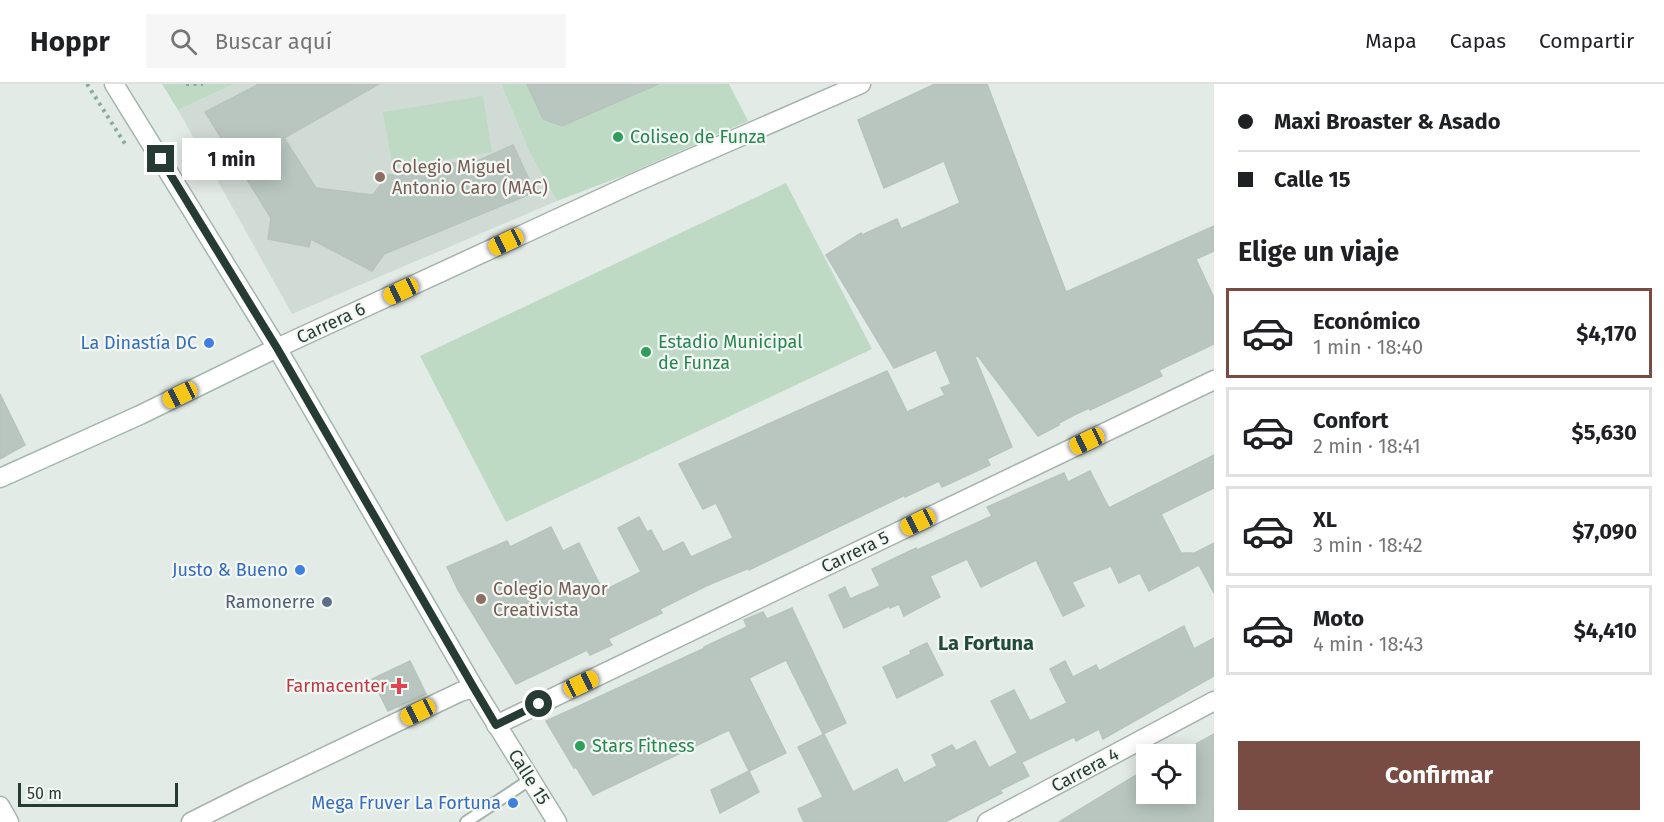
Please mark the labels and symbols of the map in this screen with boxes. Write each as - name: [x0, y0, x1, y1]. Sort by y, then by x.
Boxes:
- place label: Coliseo de Funza: [630, 126, 766, 148]
- marker: Coliseo de Funza: [611, 130, 625, 144]
- callout: 1 min: [182, 138, 281, 180]
- route end: [147, 145, 174, 172]
- place label: Colegio Miguel Antonio Caro (MAC): [392, 156, 548, 199]
- marker: Colegio Miguel Antonio Caro (MAC): [373, 170, 387, 184]
- car: [486, 226, 526, 258]
- car: [381, 275, 421, 307]
- street label: Carrera 6: [293, 298, 369, 348]
- place label: Estadio Municipal de Funza: [658, 331, 802, 374]
- place label: La Dinastía DC: [81, 332, 197, 354]
- marker: La Dinastía DC: [202, 336, 216, 350]
- marker: Estadio Municipal de Funza: [639, 345, 653, 359]
- car: [160, 379, 200, 411]
- car: [1067, 425, 1107, 457]
- car: [898, 506, 938, 538]
- street label: Carrera 5: [817, 526, 893, 578]
- place label: Justo & Bueno: [172, 559, 288, 581]
- marker: Justo & Bueno: [293, 563, 307, 577]
- place label: Colegio Mayor Creativista: [493, 578, 608, 621]
- place label: Ramonerre: [225, 591, 315, 613]
- marker: Colegio Mayor Creativista: [474, 592, 488, 606]
- marker: Ramonerre: [320, 595, 334, 609]
- district label: La Fortuna: [938, 631, 1034, 655]
- car: [561, 668, 601, 700]
- place label: Farmacenter: [286, 675, 387, 697]
- marker: Farmacenter: [392, 679, 406, 693]
- route start: [525, 690, 552, 717]
- car: [398, 696, 438, 728]
- place label: Stars Fitness: [592, 735, 695, 757]
- marker: Stars Fitness: [573, 739, 587, 753]
- street label: Carrera 4: [1047, 743, 1123, 797]
- street label: Calle 15: [503, 745, 555, 809]
- scale bar: [18, 780, 178, 808]
- place label: Mega Fruver La Fortuna: [311, 792, 501, 814]
- marker: Mega Fruver La Fortuna: [506, 796, 520, 810]

